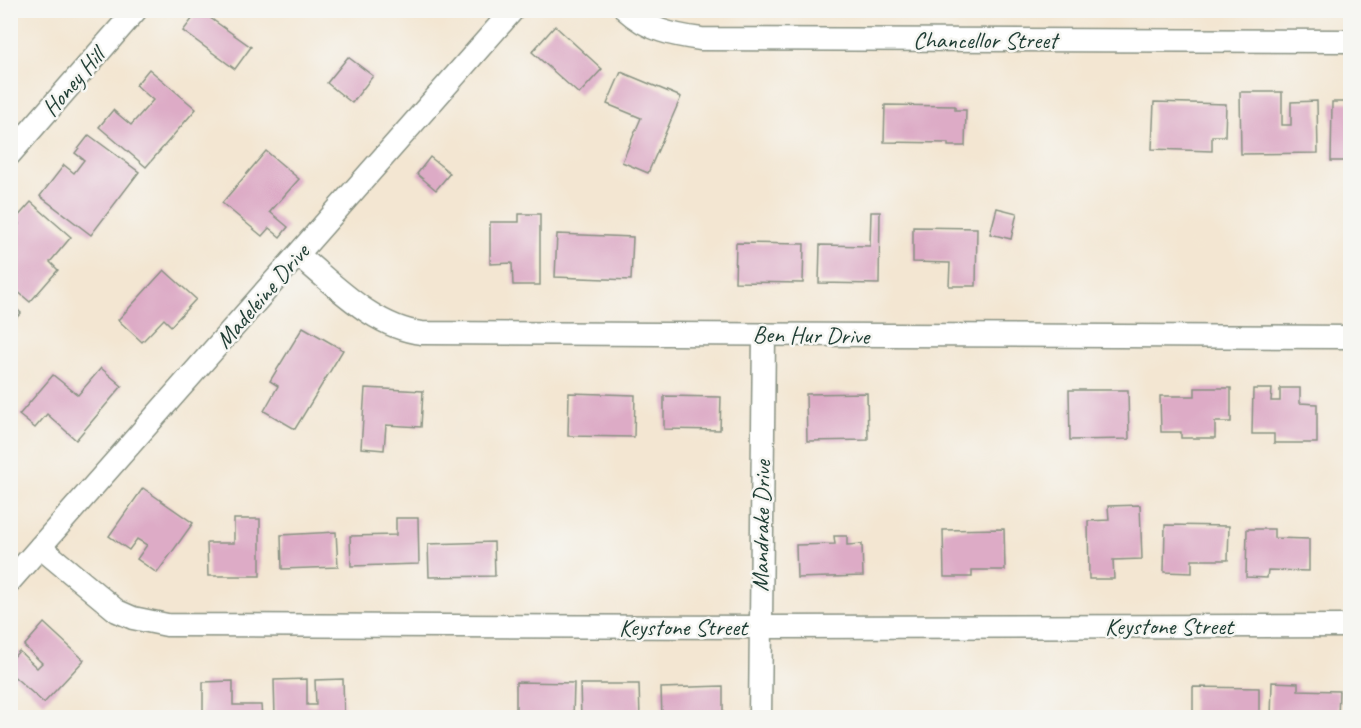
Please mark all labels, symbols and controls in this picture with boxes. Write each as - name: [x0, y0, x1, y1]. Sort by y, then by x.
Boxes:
- street label: Chancellor Street: [913, 25, 1060, 55]
- street label: Honey Hill: [35, 39, 113, 122]
- street label: Madeleine Drive: [208, 236, 317, 354]
- street label: Ben Hur Drive: [752, 319, 872, 351]
- street label: Mandrake Drive: [745, 458, 777, 592]
- street label: Keystone Street: [1105, 611, 1235, 641]
- street label: Keystone Street: [619, 612, 749, 642]

